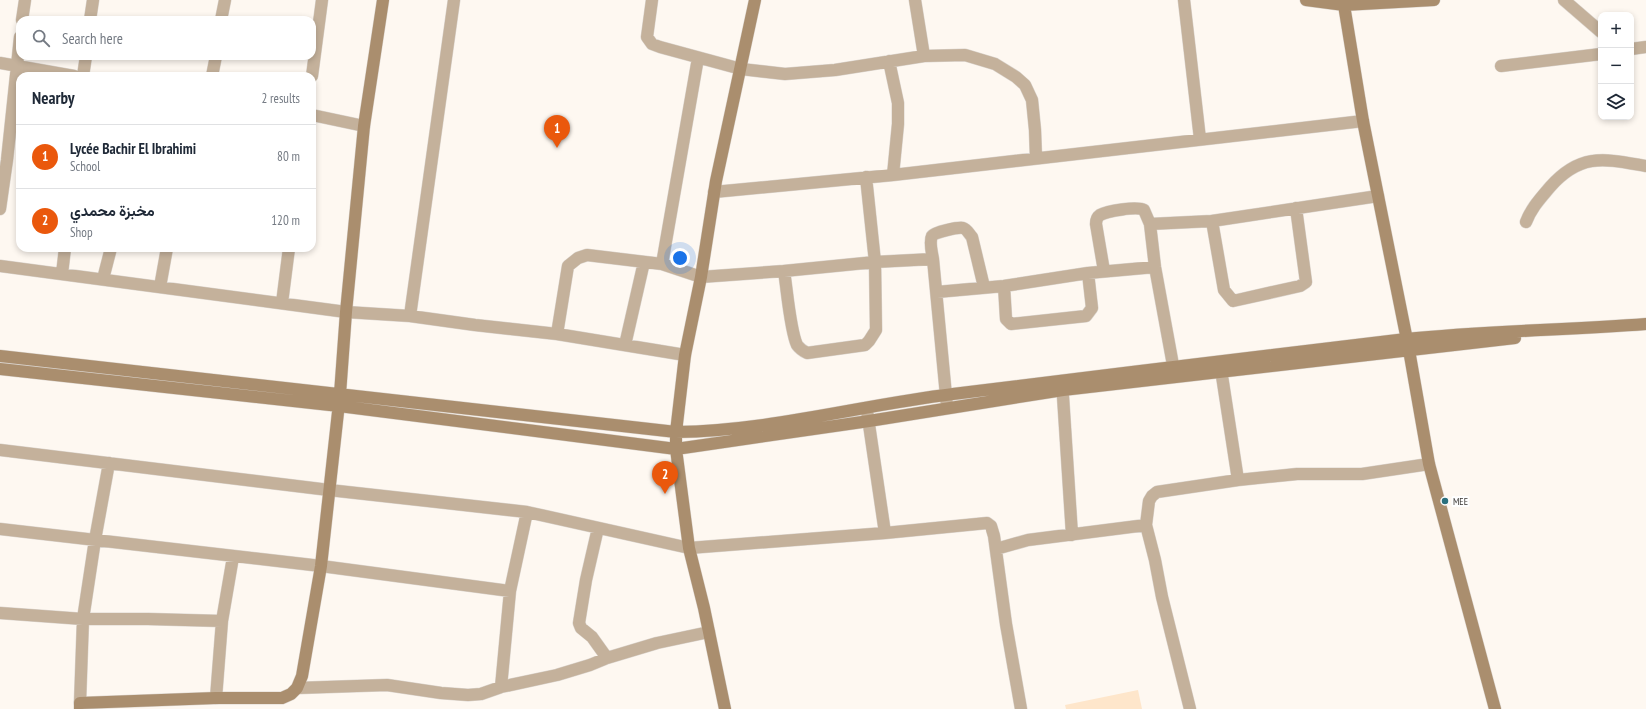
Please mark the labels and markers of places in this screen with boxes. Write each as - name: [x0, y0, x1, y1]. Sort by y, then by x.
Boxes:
- pin: 1: [544, 115, 570, 148]
- pin: 2: [652, 461, 678, 494]
- place label: MEE: [1453, 495, 1468, 508]
- marker: MEE: [1440, 496, 1450, 506]

